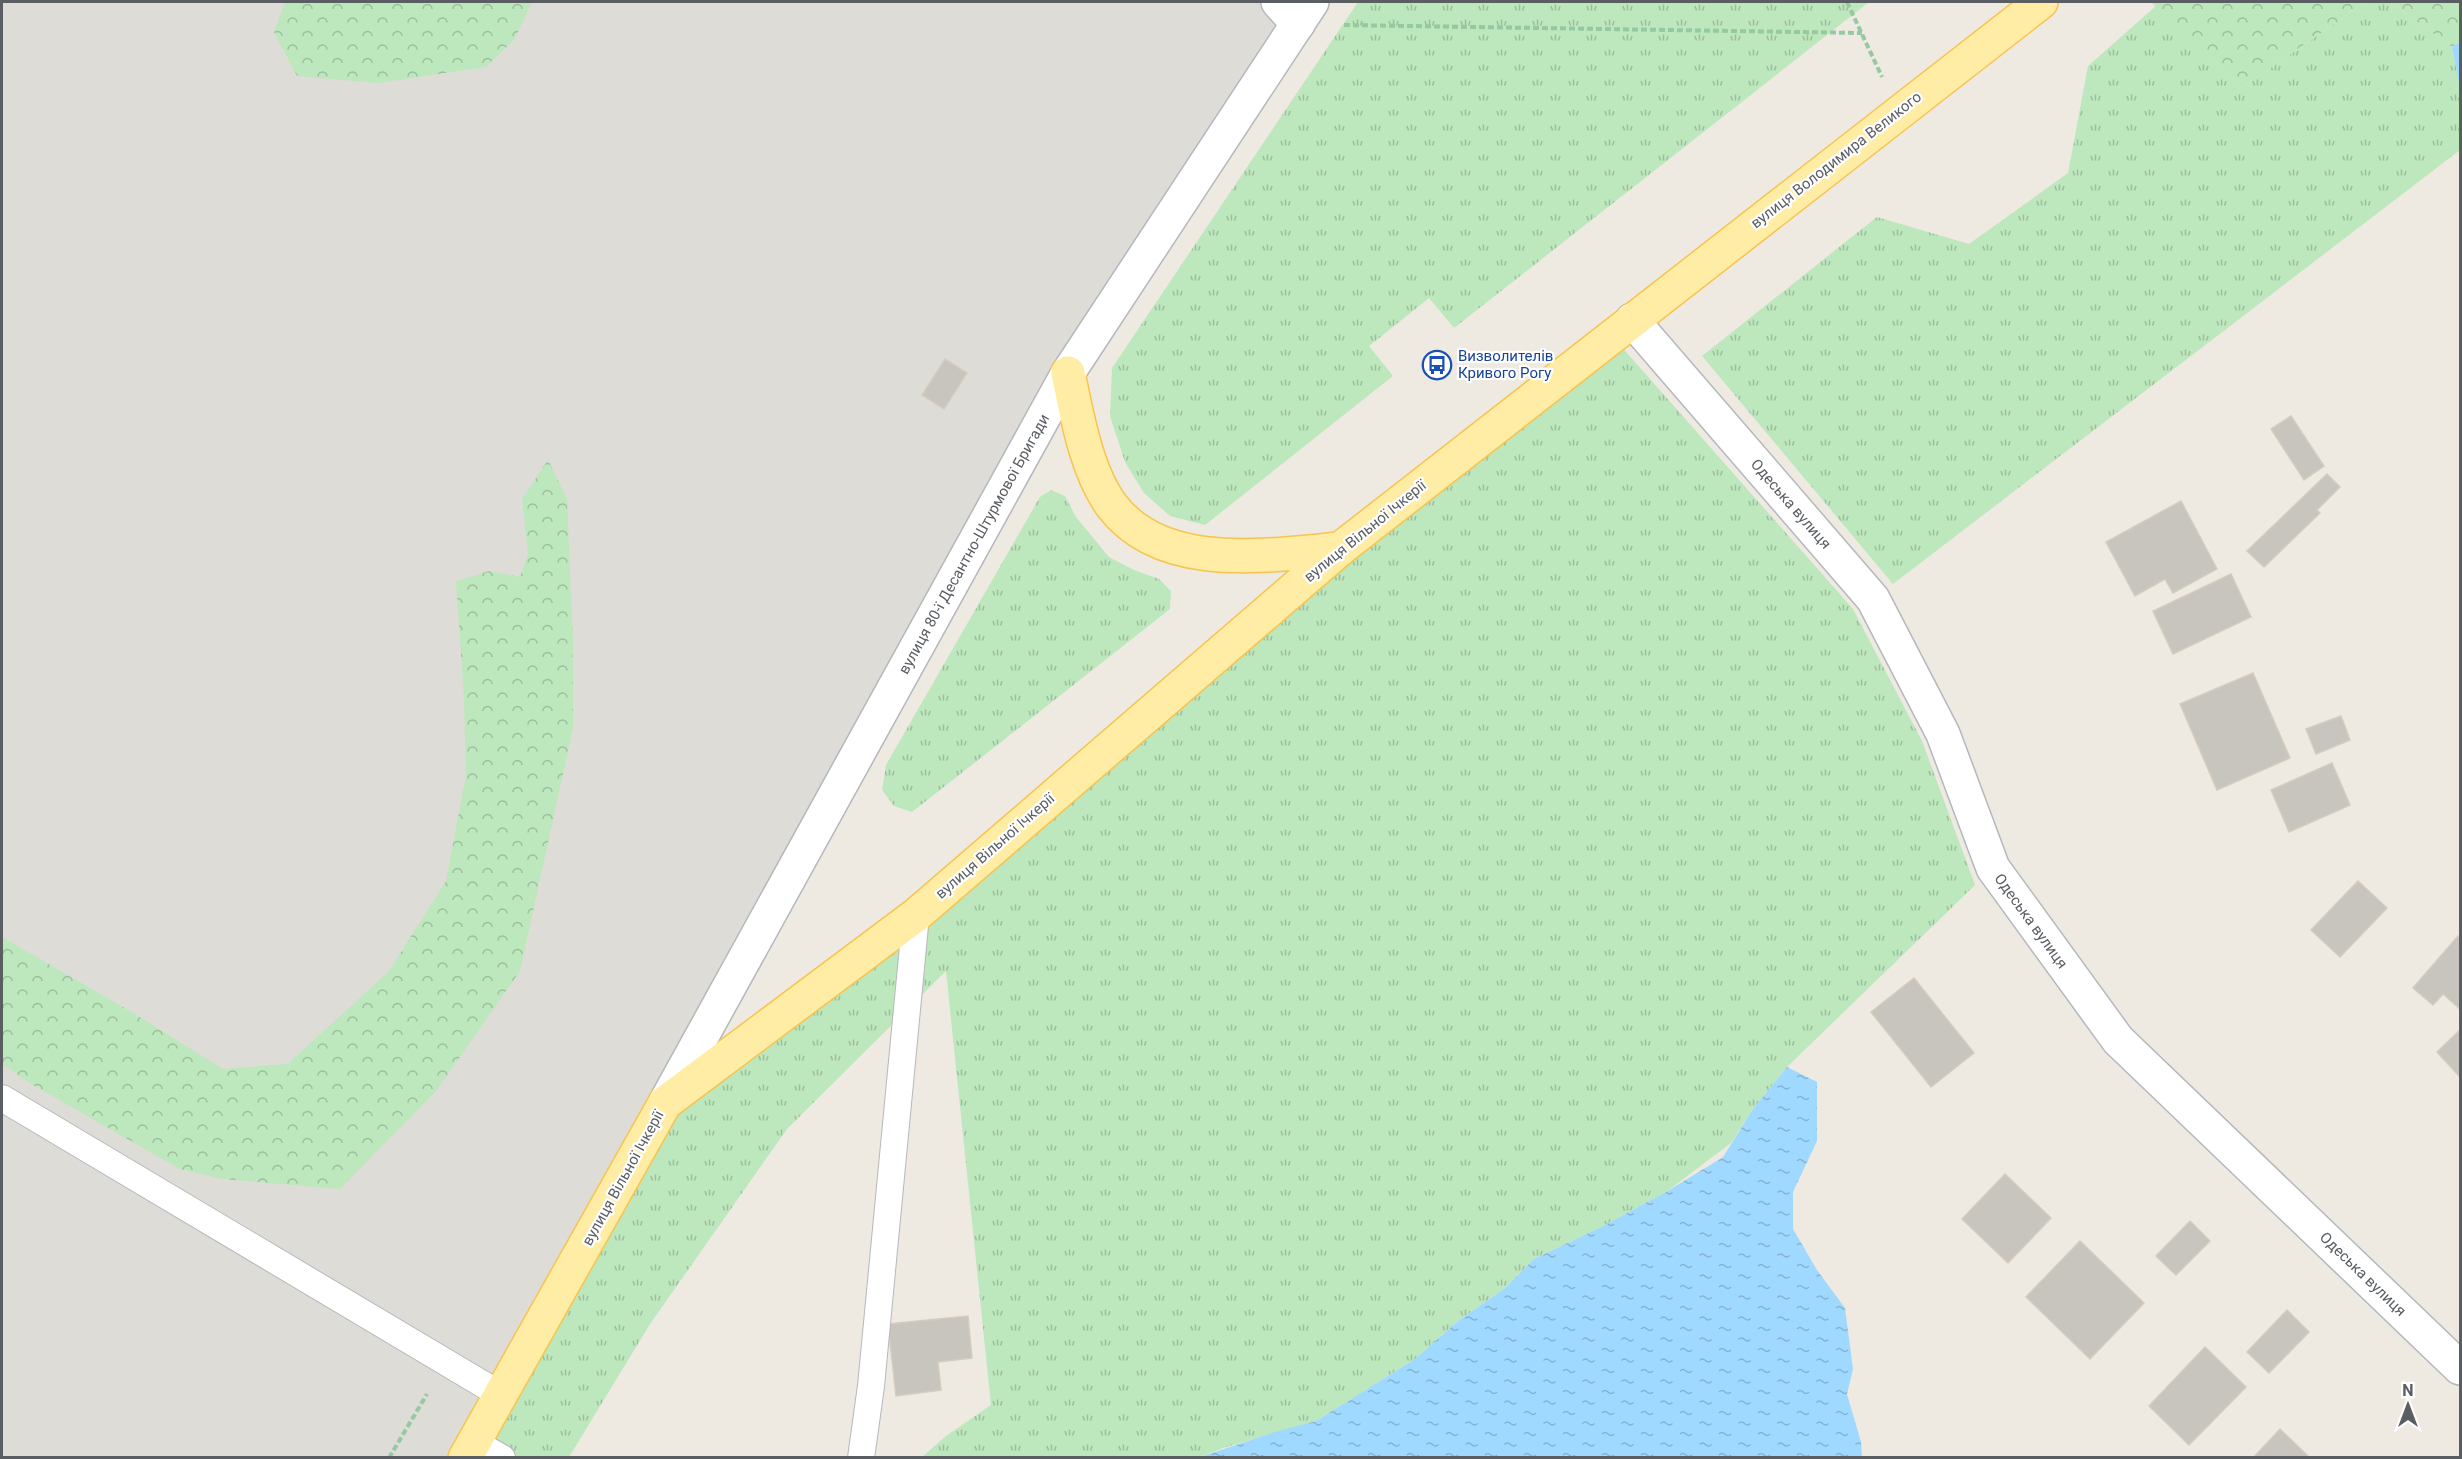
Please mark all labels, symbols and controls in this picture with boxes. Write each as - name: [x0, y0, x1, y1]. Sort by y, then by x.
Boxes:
- street label: вулиця Володимира Великого: [1747, 88, 1925, 232]
- place label: Визволителів Кривого Рогу: [1458, 347, 1553, 382]
- bus stop icon: Визволителів Кривого Рогу: [1421, 349, 1453, 381]
- street label: вулиця 80-ї Десантно-Штурмової Бригади: [895, 411, 1053, 677]
- street label: Одеська вулиця: [1747, 455, 1835, 553]
- street label: вулиця Вільної Ічкерії: [1300, 475, 1431, 586]
- street label: вулиця Вільної Ічкерії: [932, 789, 1059, 903]
- street label: Одеська вулиця: [1990, 870, 2072, 972]
- street label: вулиця Вільної Ічкерії: [578, 1106, 668, 1249]
- street label: Одеська вулиця: [2316, 1228, 2410, 1320]
- north arrow: [2378, 1375, 2438, 1435]
- text: N: [2402, 1381, 2414, 1400]

